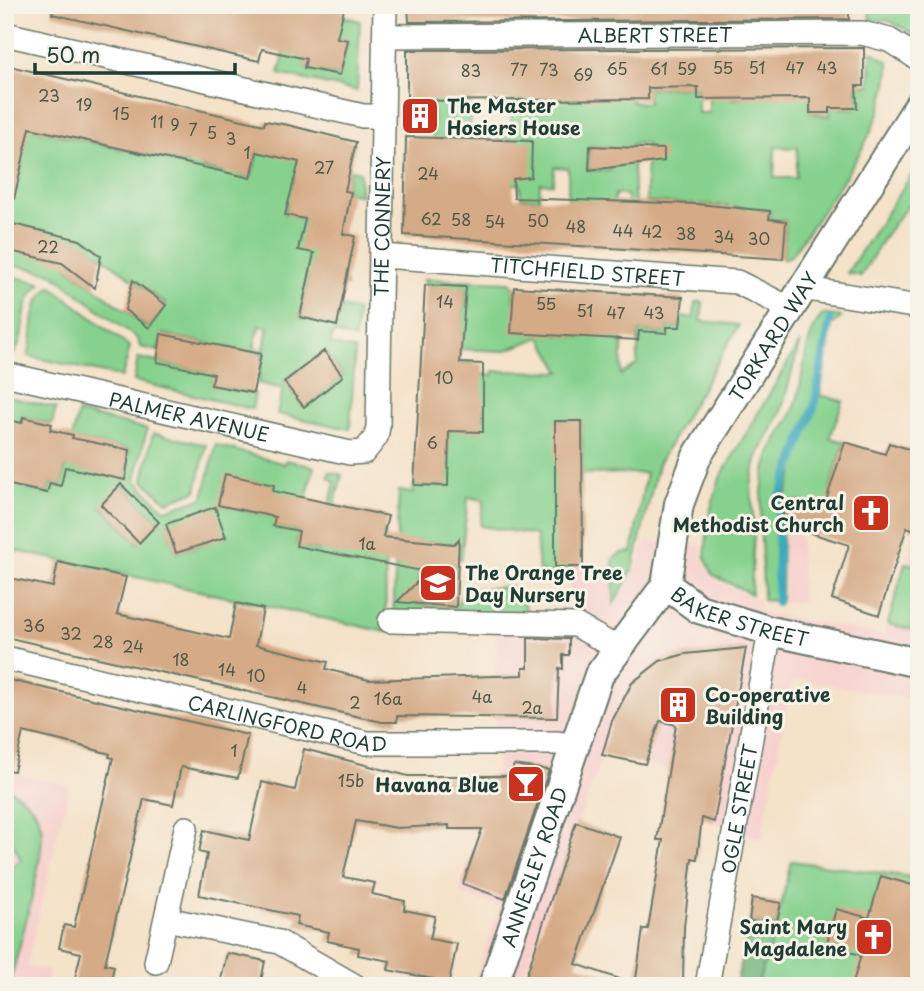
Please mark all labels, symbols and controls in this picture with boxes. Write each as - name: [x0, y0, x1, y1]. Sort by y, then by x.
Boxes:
- street label: ALBERT STREET: [578, 20, 732, 49]
- scale bar: [35, 32, 234, 76]
- text: 50 m: [46, 38, 100, 70]
- house number: 55: [713, 55, 733, 79]
- house number: 51: [748, 55, 766, 79]
- house number: 47: [786, 55, 805, 79]
- house number: 43: [817, 55, 837, 79]
- house number: 65: [606, 56, 628, 80]
- house number: 61: [650, 56, 668, 80]
- house number: 59: [677, 56, 697, 80]
- house number: 77: [510, 57, 528, 81]
- house number: 73: [539, 57, 559, 81]
- house number: 83: [461, 58, 481, 82]
- house number: 69: [573, 62, 593, 86]
- house number: 23: [38, 83, 60, 107]
- place label: The Master Hosiers House: [447, 91, 580, 141]
- house number: 19: [76, 92, 92, 116]
- building icon: The Master Hosiers House: [399, 95, 441, 137]
- house number: 15: [112, 101, 130, 125]
- house number: 11: [150, 109, 164, 133]
- house number: 9: [170, 112, 180, 136]
- house number: 7: [188, 117, 198, 141]
- house number: 5: [207, 120, 217, 144]
- house number: 3: [226, 126, 236, 150]
- house number: 1: [243, 140, 251, 164]
- house number: 27: [314, 155, 334, 179]
- street label: THE CONNERY: [366, 156, 396, 297]
- house number: 24: [417, 161, 439, 185]
- house number: 62: [420, 206, 442, 230]
- house number: 58: [451, 207, 471, 231]
- house number: 50: [527, 208, 549, 232]
- house number: 54: [485, 209, 505, 233]
- house number: 48: [566, 214, 586, 238]
- house number: 44: [612, 218, 634, 242]
- house number: 42: [641, 219, 663, 243]
- house number: 38: [676, 221, 696, 245]
- house number: 34: [713, 224, 735, 248]
- house number: 30: [748, 226, 770, 250]
- house number: 22: [37, 234, 59, 258]
- street label: TITCHFIELD STREET: [489, 250, 685, 292]
- street label: TORKARD WAY: [721, 266, 824, 406]
- house number: 14: [436, 289, 454, 313]
- house number: 55: [536, 291, 556, 315]
- house number: 51: [576, 298, 594, 322]
- house number: 47: [607, 300, 626, 324]
- house number: 43: [644, 300, 664, 324]
- house number: 10: [435, 365, 453, 389]
- street label: PALMER AVENUE: [106, 384, 272, 448]
- house number: 6: [426, 430, 438, 454]
- place label: Central Methodist Church: [673, 488, 844, 538]
- church icon: Central Methodist Church: [850, 492, 892, 534]
- house number: 1a: [358, 531, 376, 555]
- place label: The Orange Tree Day Nursery: [465, 558, 623, 608]
- school or university icon: The Orange Tree Day Nursery: [417, 562, 459, 604]
- street label: BAKER STREET: [665, 579, 811, 653]
- house number: 36: [23, 613, 45, 637]
- house number: 32: [60, 621, 82, 645]
- house number: 28: [92, 629, 114, 653]
- house number: 24: [122, 634, 144, 658]
- house number: 18: [172, 647, 190, 671]
- house number: 14: [218, 657, 236, 681]
- house number: 10: [247, 663, 265, 687]
- house number: 4: [297, 675, 307, 699]
- place label: Co-operative Building: [705, 680, 830, 730]
- house number: 4a: [472, 684, 492, 708]
- building icon: Co-operative Building: [657, 684, 699, 726]
- house number: 16a: [374, 686, 402, 710]
- street label: CARLINGFORD ROAD: [185, 687, 387, 758]
- house number: 2: [349, 690, 361, 714]
- house number: 2a: [522, 695, 543, 719]
- house number: 1: [230, 738, 238, 762]
- street label: OGLE STREET: [713, 742, 764, 876]
- bar icon: Havana Blue: [505, 763, 547, 805]
- house number: 15b: [338, 768, 364, 792]
- place label: Havana Blue: [375, 770, 499, 798]
- street label: ANNESLEY ROAD: [493, 783, 574, 950]
- place label: Saint Mary Magdalene: [740, 912, 847, 962]
- church icon: Saint Mary Magdalene: [853, 916, 895, 958]

